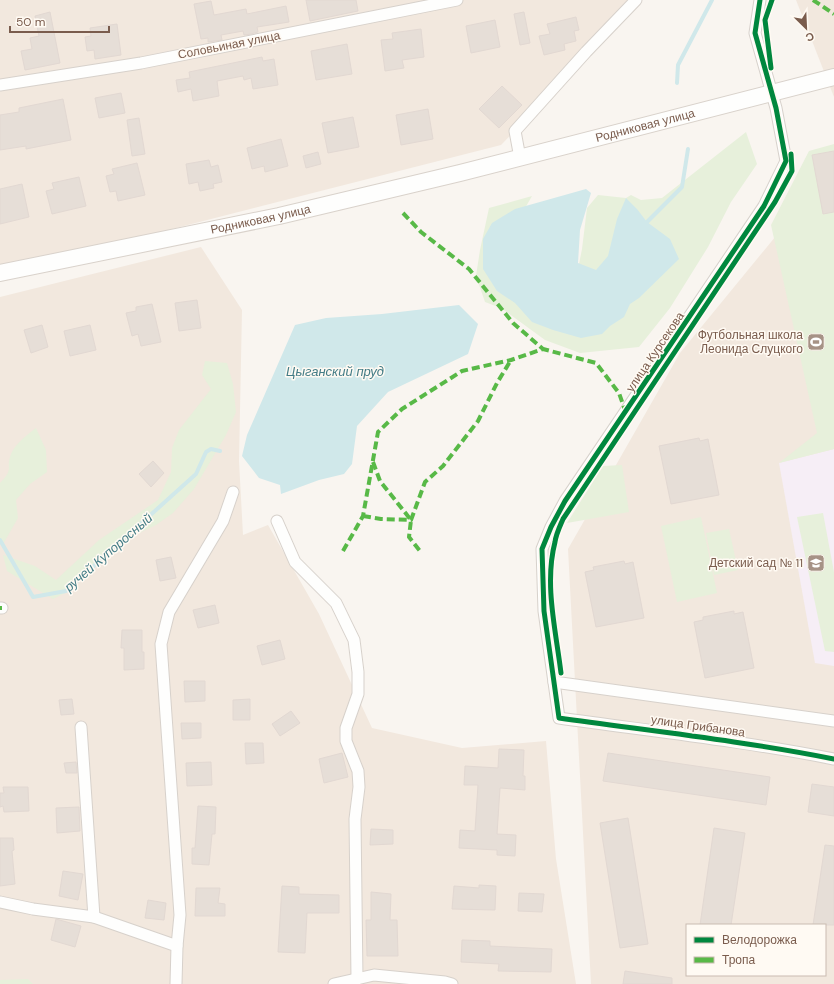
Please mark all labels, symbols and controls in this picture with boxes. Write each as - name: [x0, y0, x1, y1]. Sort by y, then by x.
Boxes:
- scale bar: [10, 8, 109, 34]
- north arrow: [786, 8, 826, 48]
- text: 50 m: [16, 14, 45, 30]
- street label: Соловьиная улица: [176, 27, 282, 63]
- text: С: [804, 29, 817, 45]
- street label: Родниковая улица: [594, 105, 697, 146]
- street label: Родниковая улица: [209, 201, 313, 238]
- street label: улица Курсекова: [622, 309, 688, 395]
- place label: Футбольная школа Леонида Слуцкого: [698, 327, 803, 357]
- sports icon: Футбольная школа Леонида Слуцкого: [806, 332, 826, 352]
- water label: Цыганский пруд: [286, 363, 384, 380]
- water label: ручей Купоросный: [60, 509, 156, 596]
- school or university icon: Детский сад № 11: [806, 553, 826, 573]
- place label: Детский сад № 11: [709, 555, 803, 571]
- street label: улица Грибанова: [650, 711, 746, 741]
- legend: [686, 924, 826, 976]
- text: Велодорожка: [722, 932, 797, 948]
- text: Тропа: [722, 952, 756, 968]

